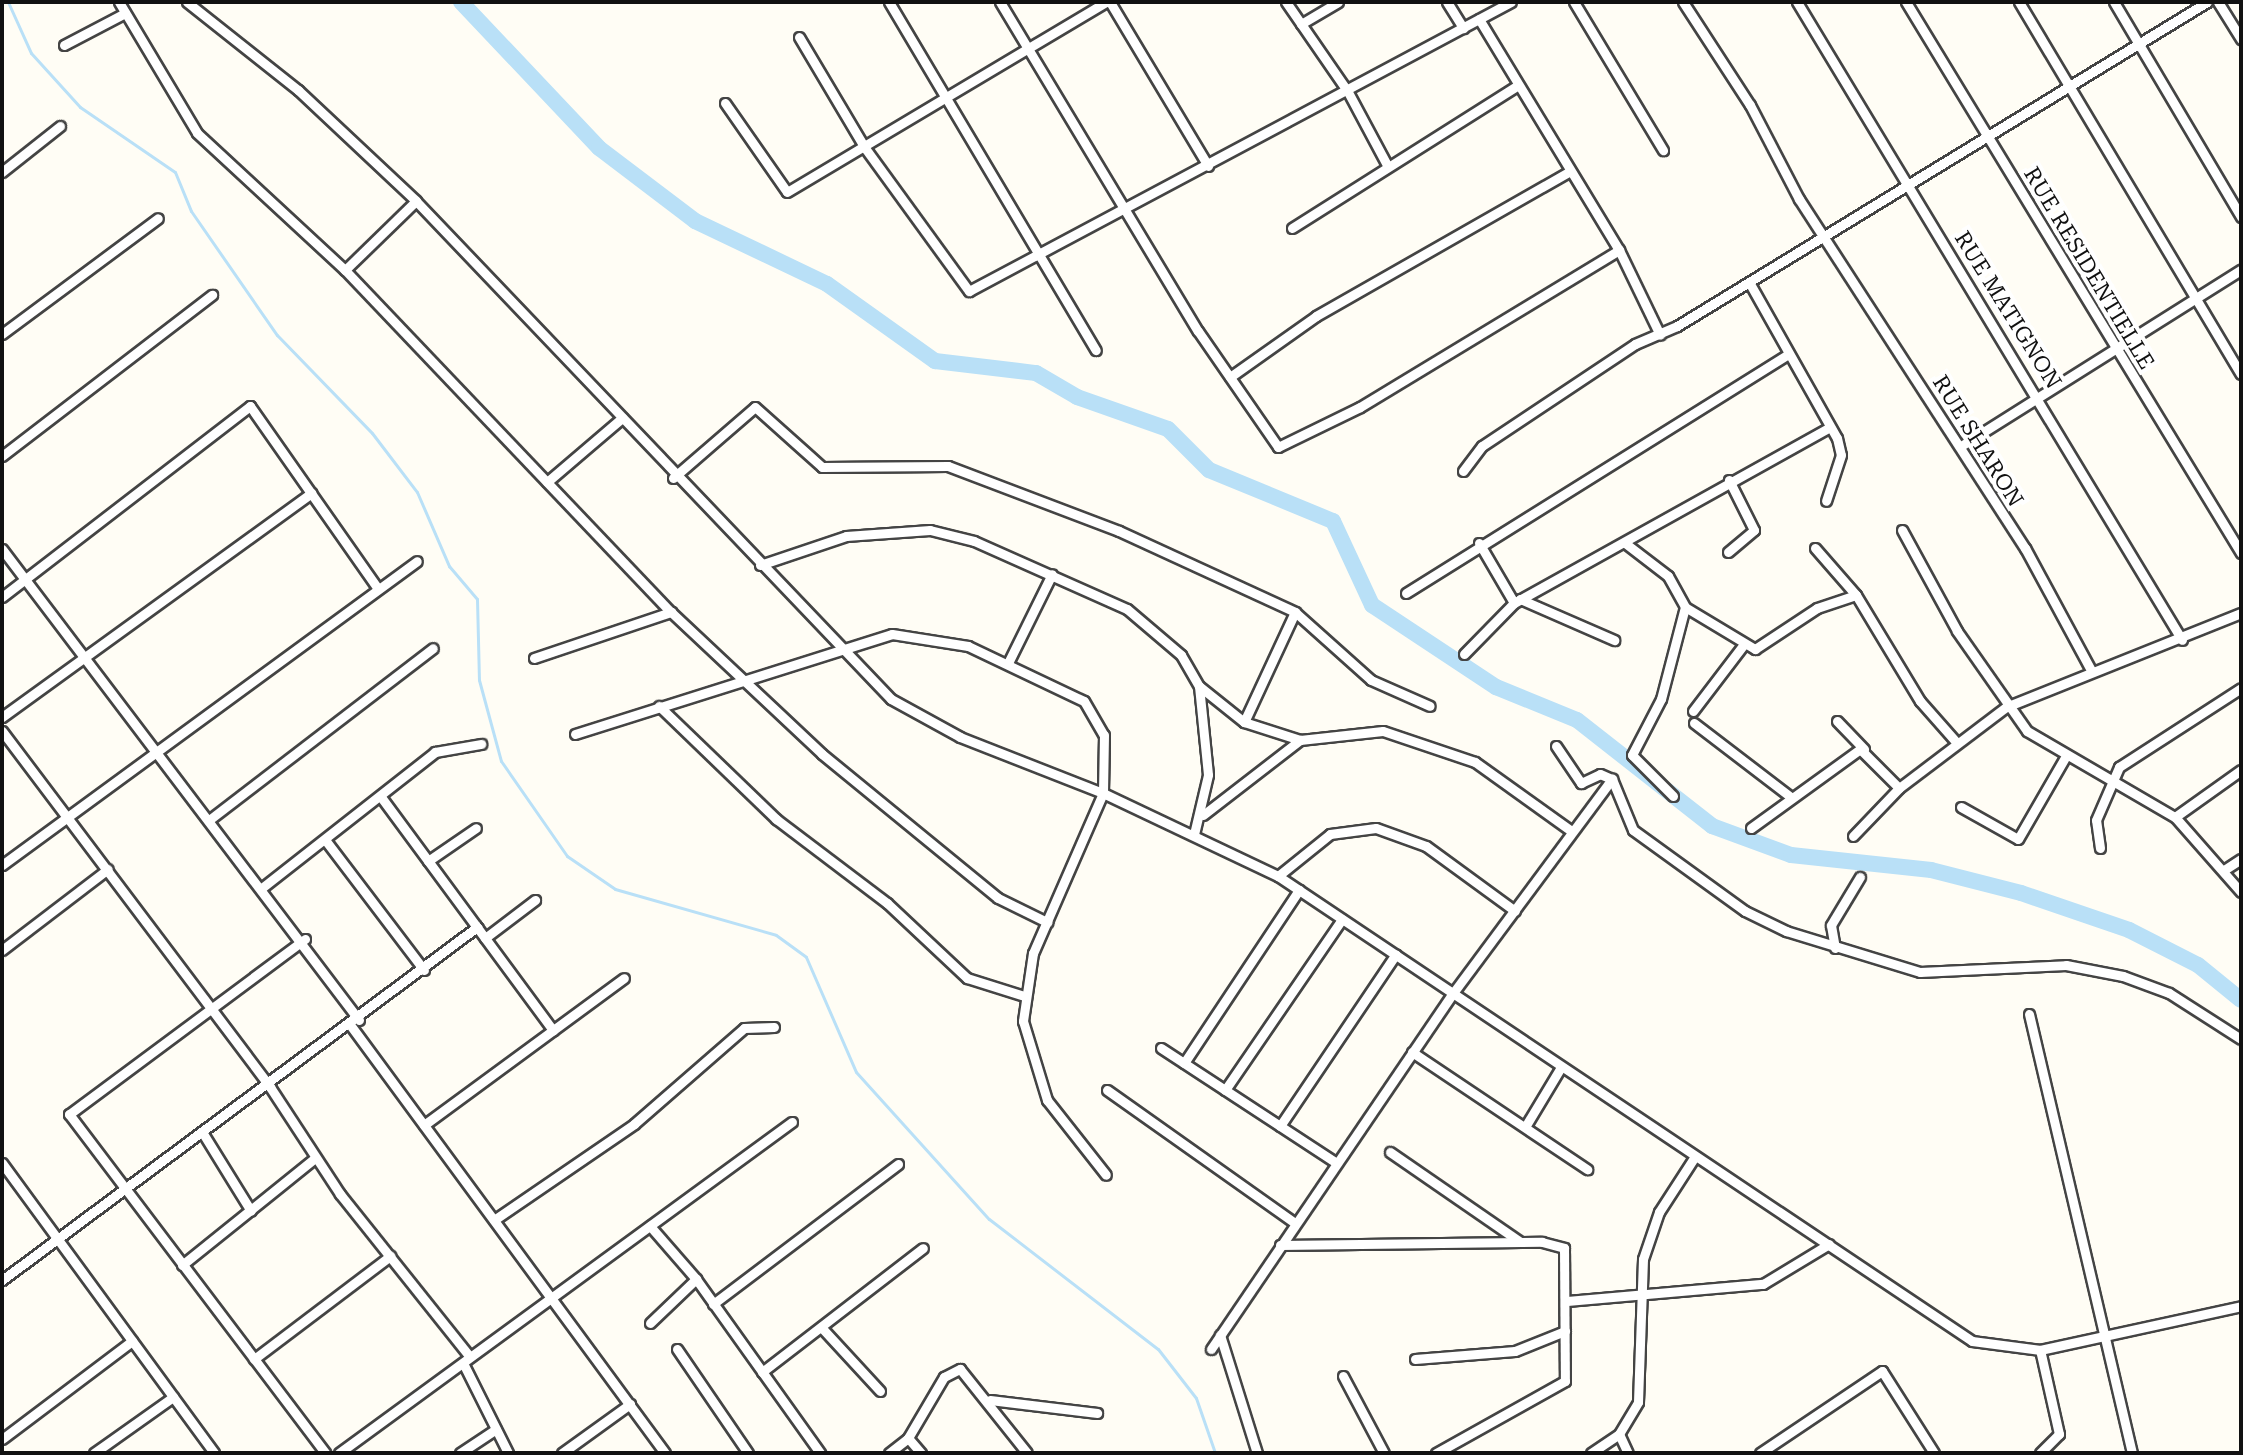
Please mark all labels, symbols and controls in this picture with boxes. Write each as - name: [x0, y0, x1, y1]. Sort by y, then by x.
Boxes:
- street label: RUE RESIDENTIELLE: [2018, 162, 2160, 374]
- street label: RUE MATIGNON: [1949, 226, 2067, 394]
- street label: RUE SHARON: [1927, 370, 2029, 512]

